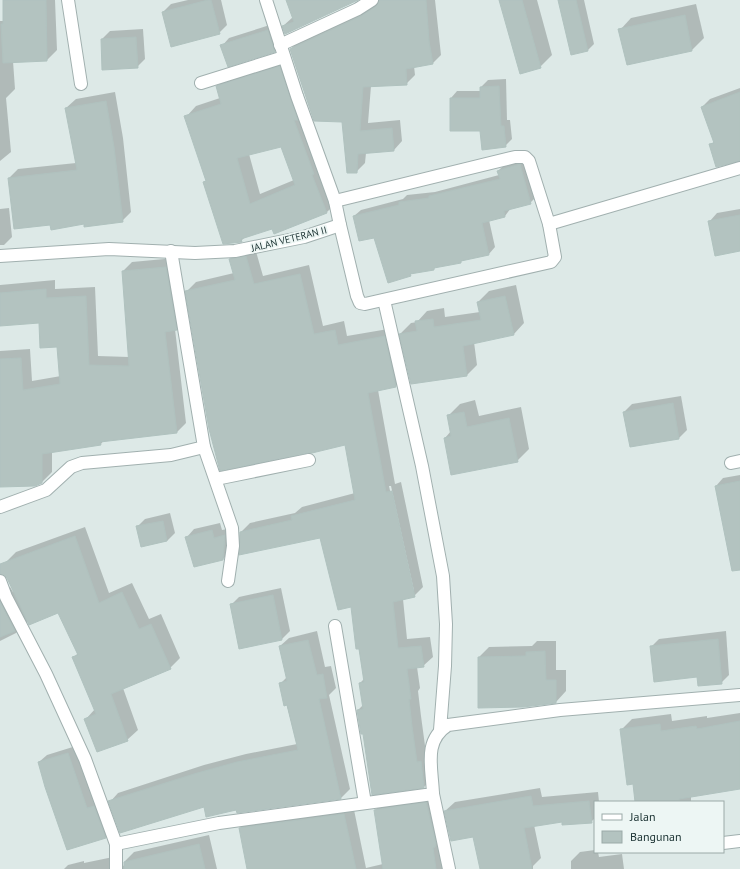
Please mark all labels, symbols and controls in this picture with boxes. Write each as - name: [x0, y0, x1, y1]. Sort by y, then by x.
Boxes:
- street label: JALAN VETERAN II: [249, 223, 328, 255]
- legend: [594, 801, 724, 853]
- text: Jalan: [629, 809, 655, 824]
- text: Bangunan: [630, 829, 682, 844]

